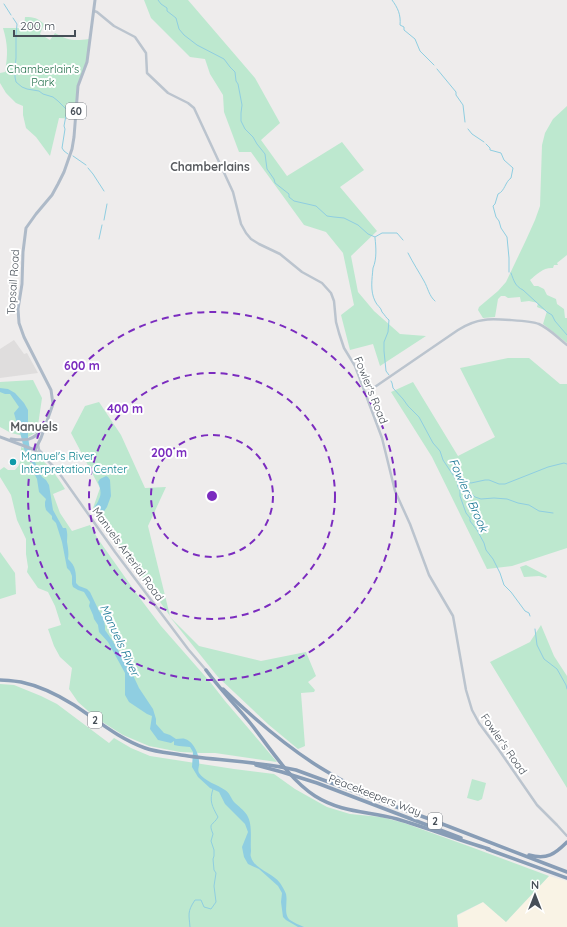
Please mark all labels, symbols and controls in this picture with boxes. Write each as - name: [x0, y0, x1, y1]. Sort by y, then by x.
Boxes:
- scale bar: [14, 12, 75, 38]
- text: 200 m: [20, 18, 55, 33]
- park label: Chamberlain's Park: [7, 62, 79, 89]
- road number: 60: [66, 103, 86, 119]
- district label: Chamberlains: [170, 159, 250, 174]
- street label: Topsail Road: [4, 249, 22, 315]
- street label: Fowler's Road: [351, 354, 391, 426]
- text: 600 m: [64, 358, 100, 373]
- text: 400 m: [107, 401, 143, 416]
- district label: Manuels: [10, 419, 58, 434]
- text: 200 m: [151, 445, 187, 460]
- place label: Manuel's River Interpretation Center: [21, 449, 128, 476]
- water label: Fowlers Brook: [446, 456, 493, 536]
- marker: Manuel's River Interpretation Center: [8, 457, 18, 467]
- centre of rings: [205, 489, 219, 503]
- street label: Manuels Arterial Road: [89, 504, 167, 604]
- water label: Manuels River: [97, 602, 144, 680]
- street label: Fowler's Road: [478, 711, 530, 777]
- road number: 2: [88, 712, 102, 728]
- street label: Peacekeepers Way: [327, 771, 423, 819]
- road number: 2: [428, 813, 442, 829]
- north arrow: [515, 875, 555, 915]
- text: N: [531, 878, 539, 892]

